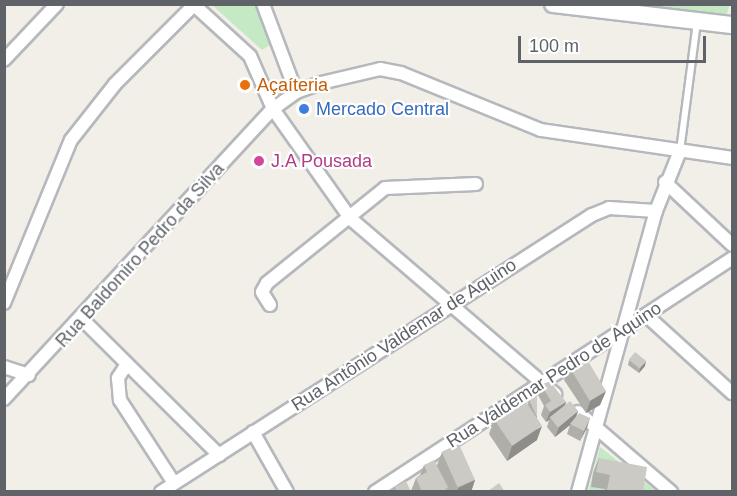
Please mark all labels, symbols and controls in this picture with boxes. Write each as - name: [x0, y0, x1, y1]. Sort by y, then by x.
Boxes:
- scale bar: [521, 24, 708, 62]
- text: 100 m: [529, 36, 579, 56]
- place label: Açaíteria: [257, 74, 328, 96]
- marker: Açaíteria: [238, 78, 252, 92]
- place label: Mercado Central: [316, 98, 449, 120]
- marker: Mercado Central: [297, 102, 311, 116]
- place label: J.A Pousada: [271, 150, 373, 172]
- marker: J.A Pousada: [252, 154, 266, 168]
- street label: Rua Baldomiro Pedro da Silva: [51, 158, 229, 352]
- street label: Rua Antônio Valdemar de Aquino: [287, 254, 521, 416]
- street label: Rua Valdemar Pedro de Aquino: [442, 297, 666, 453]

